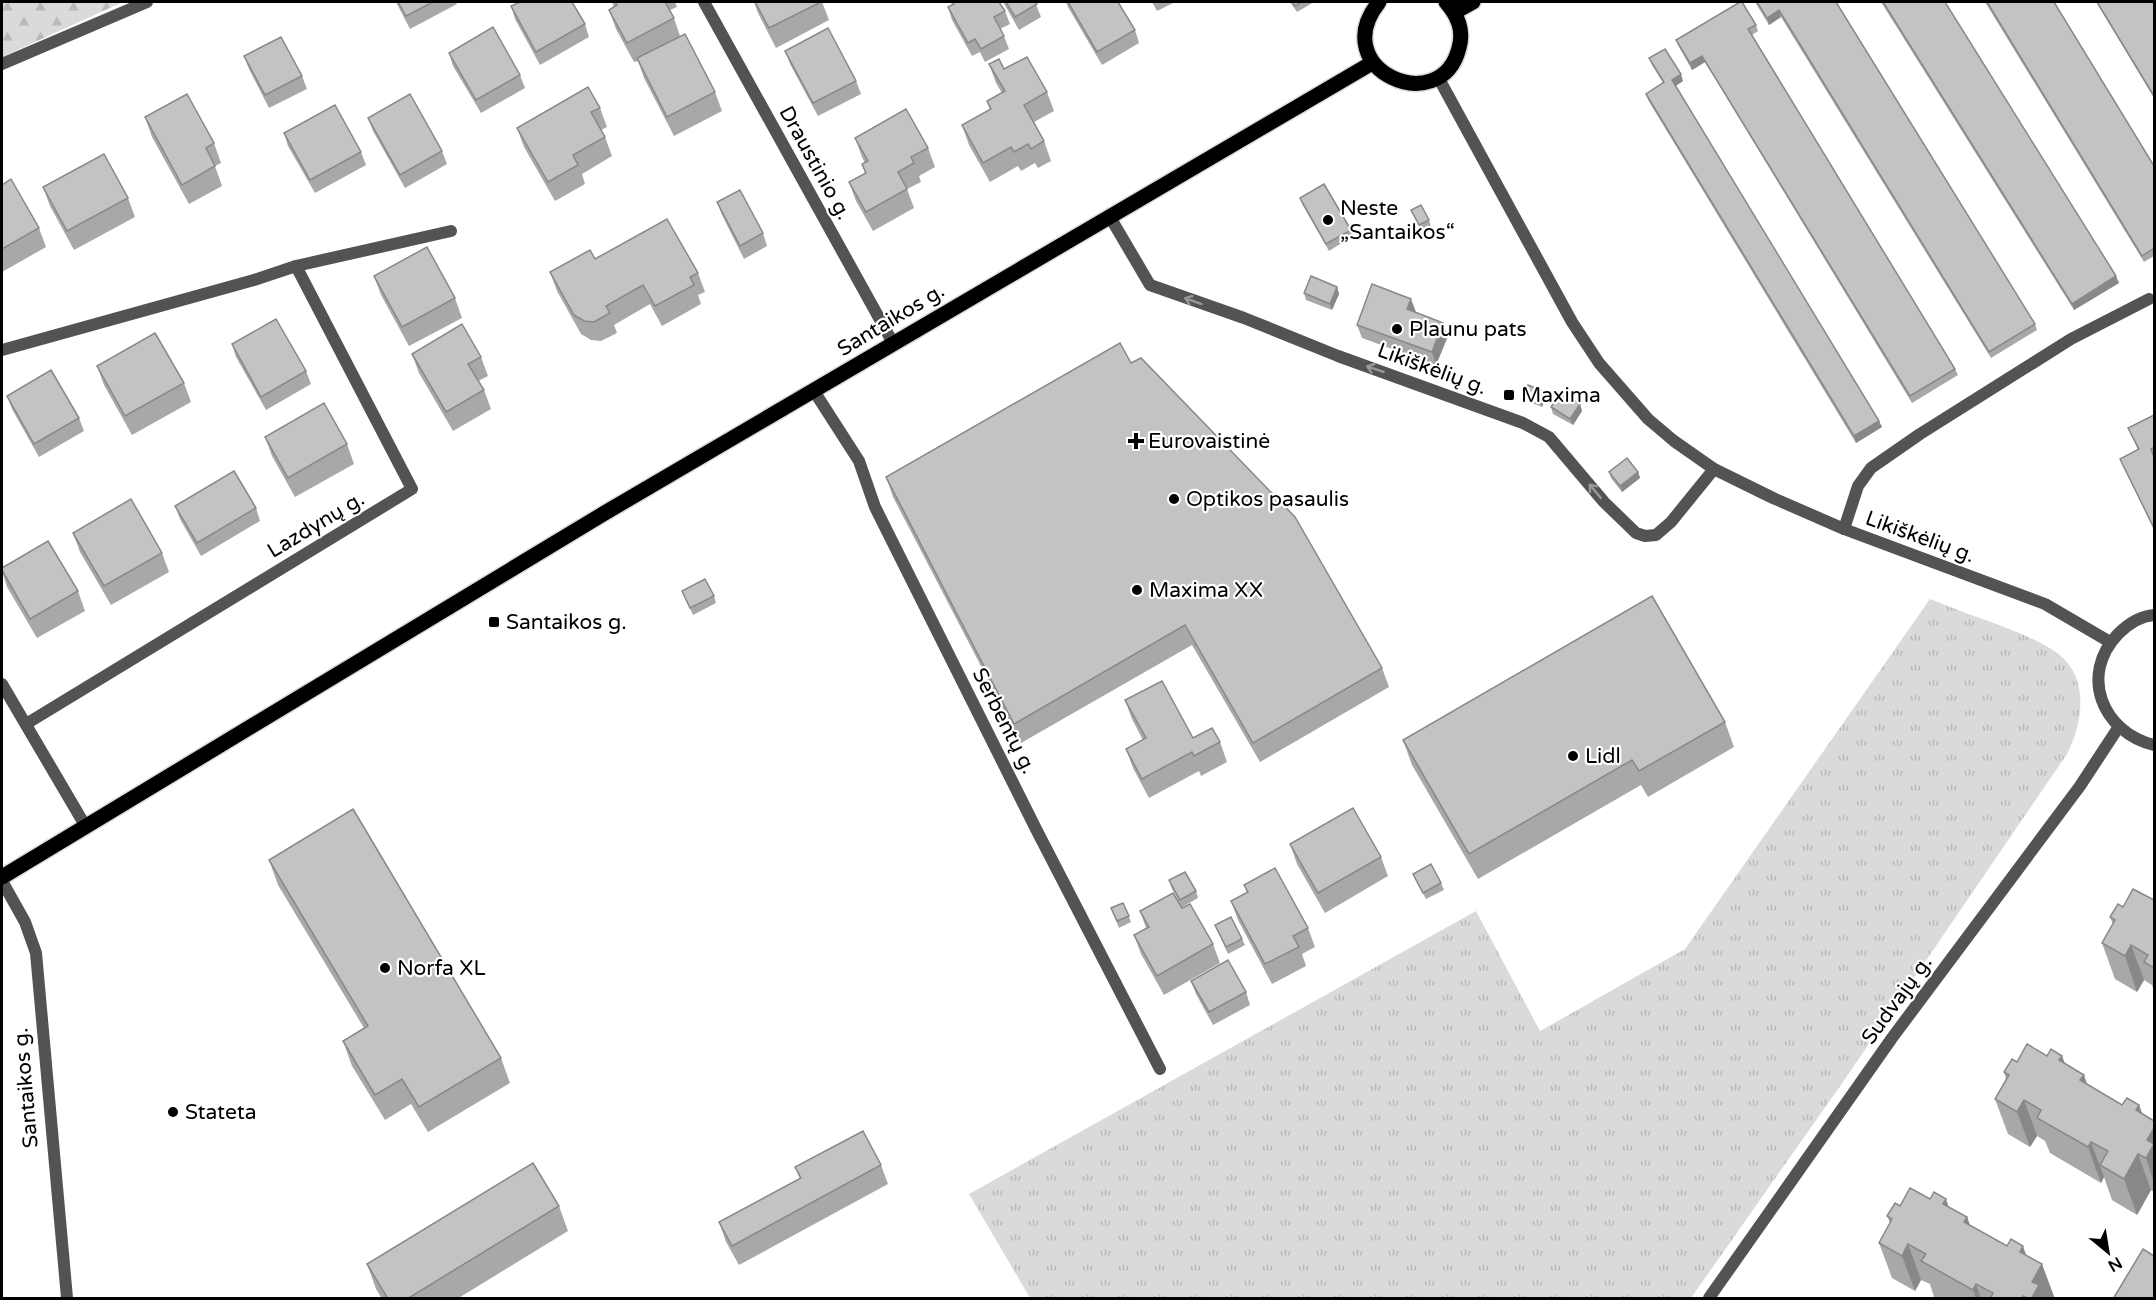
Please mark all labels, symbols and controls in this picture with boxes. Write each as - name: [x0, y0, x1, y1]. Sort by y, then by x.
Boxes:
- street label: Draustinio g.: [773, 102, 857, 224]
- place label: Neste „Santaikos“: [1340, 196, 1455, 245]
- marker: Neste „Santaikos“: [1321, 213, 1335, 227]
- street label: Santaikos g.: [833, 278, 949, 362]
- one-way arrow: [1184, 294, 1203, 305]
- place label: Plaunu pats: [1409, 317, 1527, 342]
- marker: Plaunu pats: [1390, 322, 1404, 336]
- street label: Likiškėlių g.: [1374, 338, 1490, 400]
- one-way arrow: [1366, 362, 1385, 373]
- place label: Maxima: [1521, 383, 1601, 408]
- marker: Maxima: [1502, 388, 1516, 402]
- place label: Eurovaistinė: [1148, 429, 1270, 454]
- marker: Eurovaistinė: [1129, 434, 1143, 448]
- one-way arrow: [1589, 483, 1602, 499]
- street label: Lazdynų g.: [263, 486, 369, 564]
- place label: Optikos pasaulis: [1186, 487, 1349, 512]
- marker: Optikos pasaulis: [1167, 492, 1181, 506]
- street label: Likiškėlių g.: [1862, 506, 1978, 568]
- place label: Maxima XX: [1149, 578, 1263, 603]
- marker: Maxima XX: [1130, 583, 1144, 597]
- place label: Santaikos g.: [506, 610, 627, 635]
- marker: Santaikos g.: [487, 615, 501, 629]
- street label: Serbentų g.: [967, 664, 1041, 778]
- place label: Lidl: [1585, 744, 1621, 769]
- marker: Lidl: [1566, 749, 1580, 763]
- street label: Sudvajų g.: [1856, 951, 1938, 1049]
- place label: Norfa XL: [397, 956, 486, 981]
- marker: Norfa XL: [378, 961, 392, 975]
- street label: Santaikos g.: [8, 1027, 44, 1149]
- place label: Stateta: [185, 1100, 257, 1125]
- marker: Stateta: [166, 1105, 180, 1119]
- north arrow: [2078, 1222, 2138, 1282]
- text: N: [2104, 1252, 2126, 1276]

